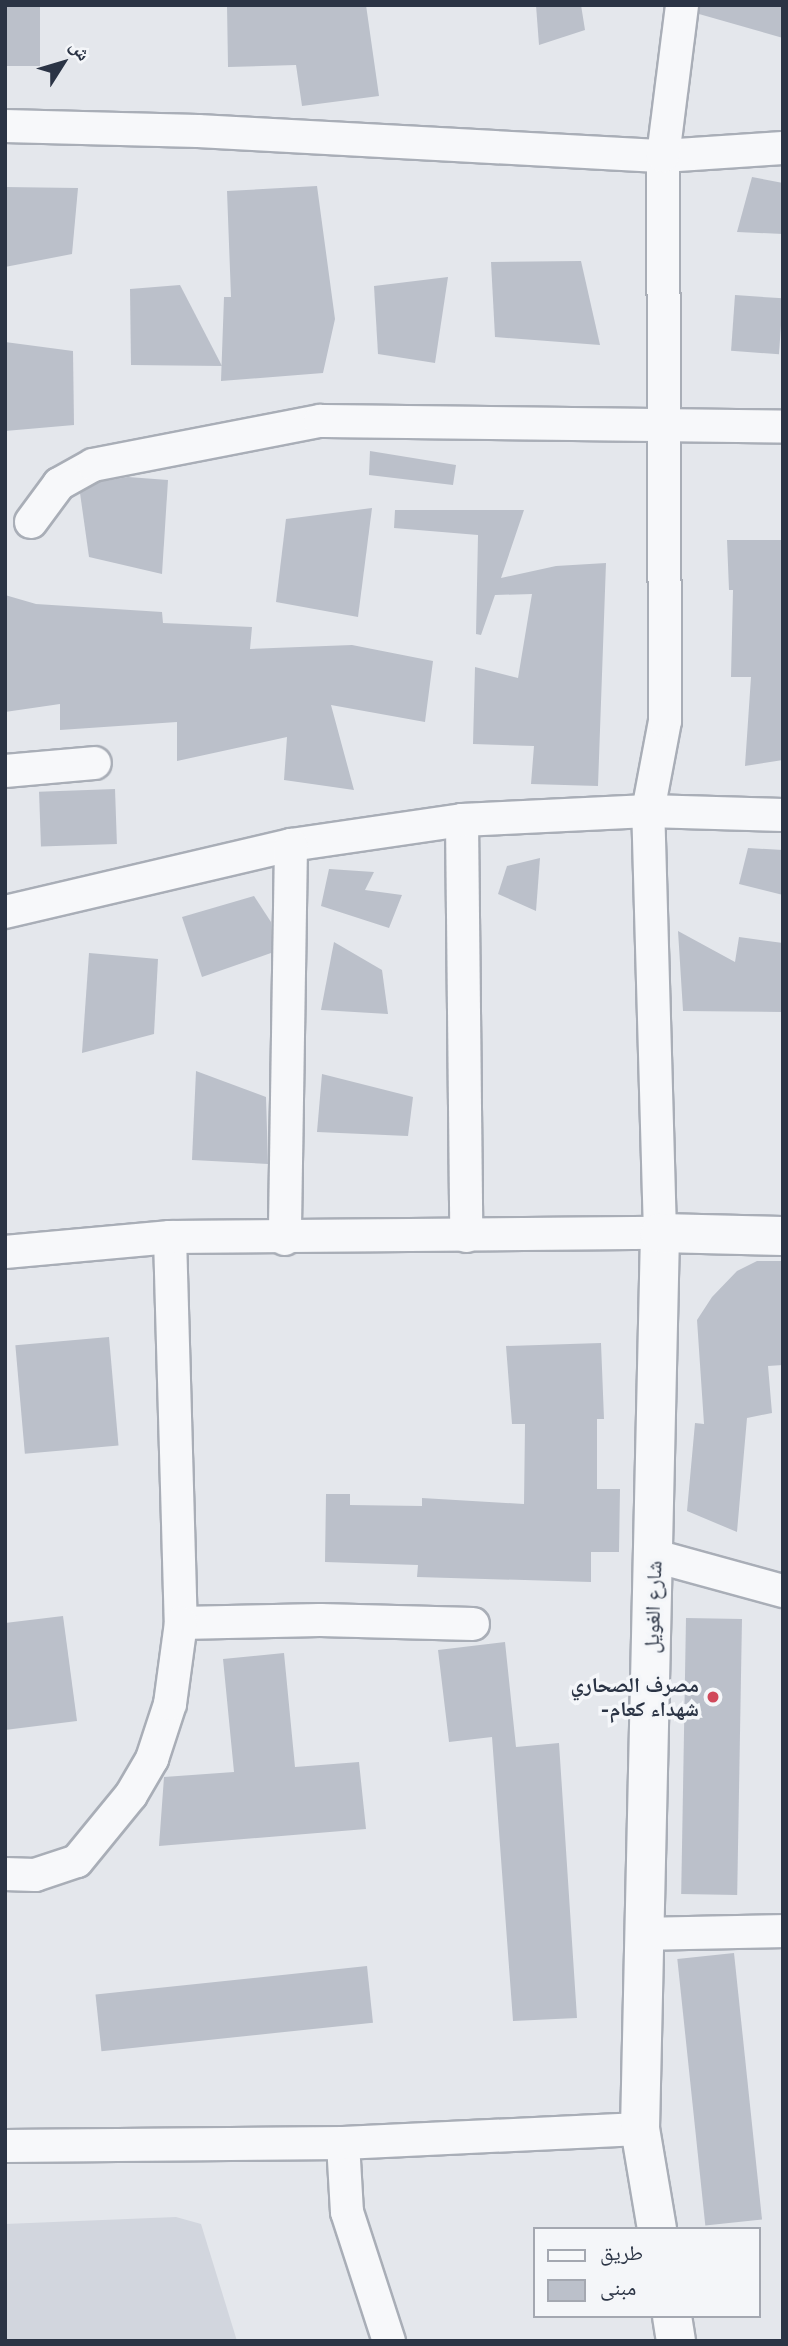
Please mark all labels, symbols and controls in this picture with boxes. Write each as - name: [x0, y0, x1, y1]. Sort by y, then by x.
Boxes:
- north arrow: [28, 28, 98, 98]
- text: ش: [64, 34, 96, 66]
- street label: شارع الغويل: [639, 1560, 667, 1654]
- place label: مصرف الصحاري -شهداء كعام: [570, 1672, 699, 1722]
- marker: مصرف الصحاري -شهداء كعام: [705, 1689, 721, 1705]
- legend: [532, 2227, 760, 2318]
- text: طريق: [600, 2239, 643, 2266]
- text: مبنى: [600, 2274, 636, 2301]

